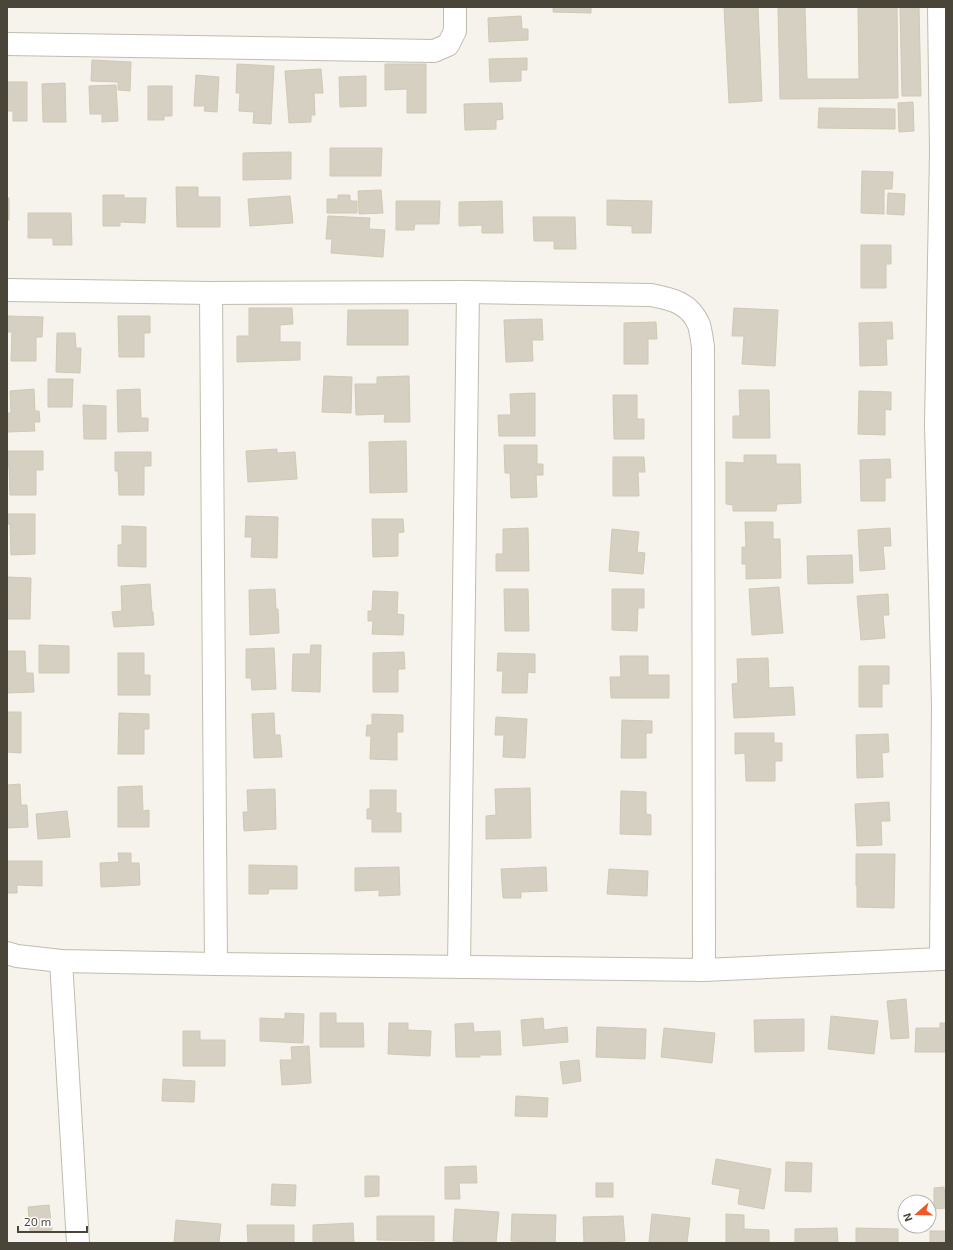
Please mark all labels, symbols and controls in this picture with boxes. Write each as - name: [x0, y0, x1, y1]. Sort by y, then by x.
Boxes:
- north arrow: [897, 1194, 937, 1234]
- scale bar: [18, 1208, 87, 1234]
- text: N: [900, 1212, 915, 1224]
- text: 20 m: [24, 1214, 51, 1228]

